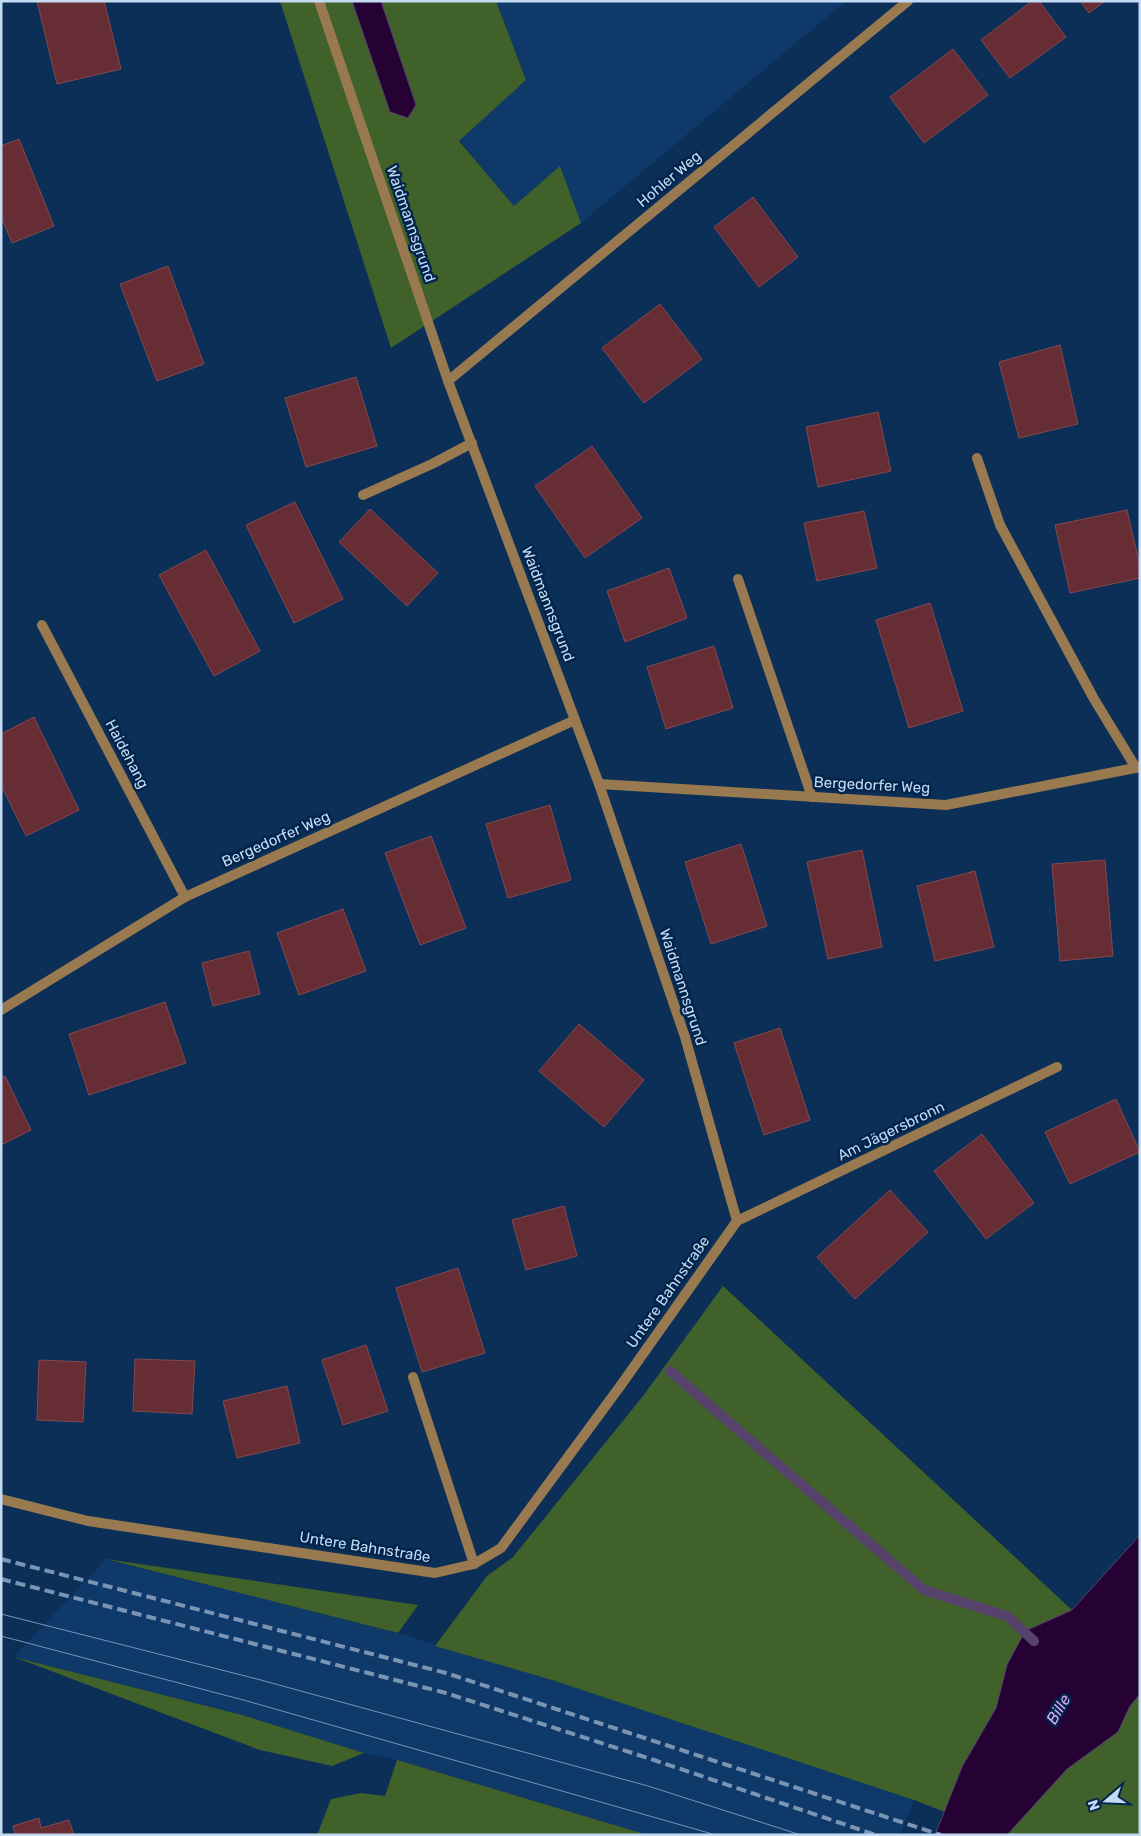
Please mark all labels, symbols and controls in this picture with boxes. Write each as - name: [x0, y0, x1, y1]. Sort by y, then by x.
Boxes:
- street label: Hohler Weg: [633, 147, 705, 211]
- street label: Waidmannsgrund: [383, 164, 439, 284]
- street label: Waidmannsgrund: [518, 544, 578, 664]
- street label: Haidehang: [101, 716, 153, 792]
- street label: Bergedorfer Weg: [813, 773, 931, 797]
- street label: Bergedorfer Weg: [219, 807, 333, 871]
- street label: Waidmannsgrund: [656, 926, 710, 1048]
- street label: Am Jägersbronn: [835, 1097, 947, 1165]
- street label: Untere Bahnstraße: [623, 1233, 713, 1351]
- street label: Untere Bahnstraße: [298, 1528, 432, 1566]
- water label: Bille: [1042, 1691, 1075, 1728]
- north arrow: [1081, 1776, 1131, 1826]
- text: N: [1085, 1798, 1104, 1813]

